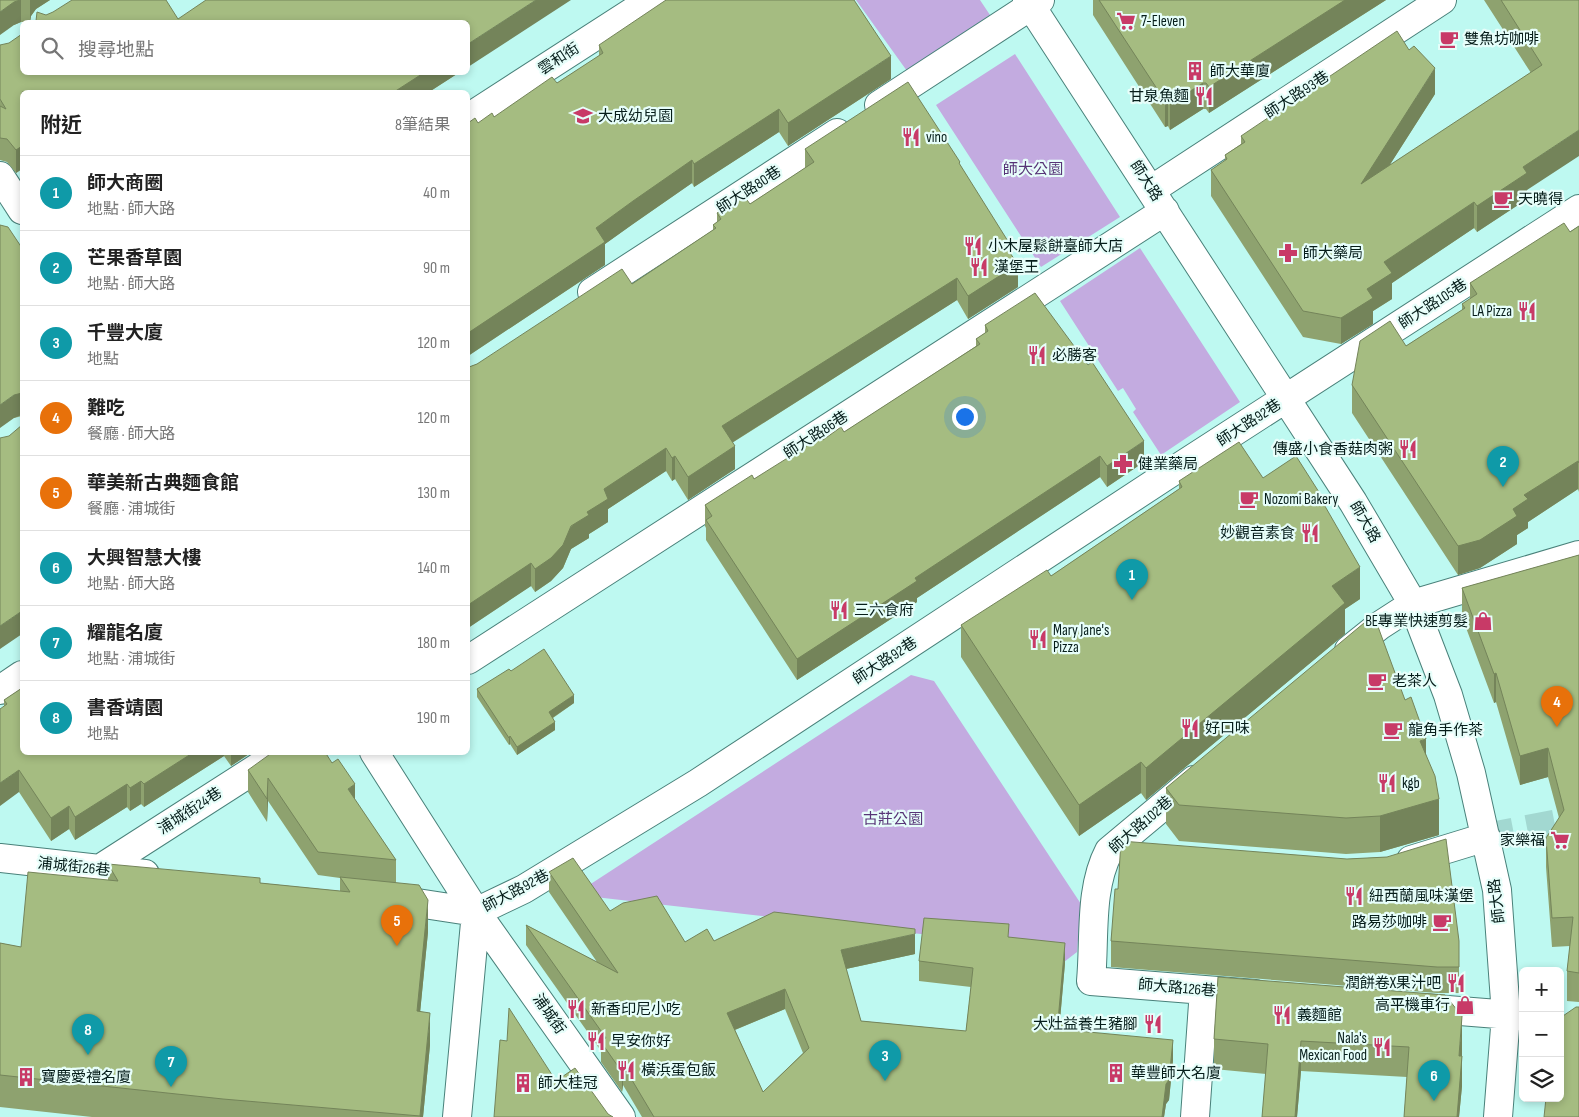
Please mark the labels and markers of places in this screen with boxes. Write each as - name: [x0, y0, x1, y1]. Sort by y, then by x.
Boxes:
- supermarket icon: 7-Eleven: [1115, 10, 1137, 32]
- place label: 7-Eleven: [1141, 12, 1185, 31]
- cafe icon: 雙魚坊咖啡: [1438, 28, 1460, 50]
- place label: 雙魚坊咖啡: [1464, 30, 1539, 49]
- building icon: 師大華廈: [1184, 60, 1206, 82]
- place label: 師大華廈: [1210, 62, 1270, 81]
- restaurant icon: 甘泉魚麵: [1193, 85, 1215, 107]
- place label: 甘泉魚麵: [1129, 87, 1189, 106]
- school or university icon: 大成幼兒園: [572, 105, 594, 127]
- place label: 大成幼兒園: [598, 107, 673, 126]
- restaurant icon: vino: [900, 126, 922, 148]
- place label: vino: [926, 128, 947, 147]
- cafe icon: 天曉得: [1492, 188, 1514, 210]
- place label: 天曉得: [1518, 190, 1563, 209]
- restaurant icon: 小木屋鬆餅臺師大店: [962, 235, 984, 257]
- place label: 小木屋鬆餅臺師大店: [988, 237, 1123, 256]
- pharmacy icon: 師大藥局: [1277, 242, 1299, 264]
- place label: 師大藥局: [1303, 244, 1363, 263]
- restaurant icon: 漢堡王: [968, 256, 990, 278]
- place label: 漢堡王: [994, 258, 1039, 277]
- restaurant icon: LA Pizza: [1516, 300, 1538, 322]
- place label: LA Pizza: [1472, 302, 1512, 321]
- restaurant icon: 必勝客: [1026, 344, 1048, 366]
- place label: 必勝客: [1052, 346, 1097, 365]
- restaurant icon: 傳盛小食香菇肉粥: [1397, 438, 1419, 460]
- place label: 傳盛小食香菇肉粥: [1273, 440, 1393, 459]
- pin: 2: [1487, 446, 1519, 487]
- pharmacy icon: 健業藥局: [1112, 453, 1134, 475]
- place label: 健業藥局: [1138, 455, 1198, 474]
- cafe icon: Nozomi Bakery: [1238, 488, 1260, 510]
- place label: Nozomi Bakery: [1264, 490, 1338, 509]
- restaurant icon: 妙觀音素食: [1299, 522, 1321, 544]
- place label: 妙觀音素食: [1220, 524, 1295, 543]
- pin: 1: [1116, 559, 1148, 600]
- restaurant icon: 三六食府: [828, 599, 850, 621]
- place label: 三六食府: [854, 601, 914, 620]
- shop icon: BE專業快速剪髮: [1472, 610, 1494, 632]
- place label: BE專業快速剪髮: [1365, 612, 1468, 631]
- place label: Mary Jane's Pizza: [1053, 621, 1109, 657]
- restaurant icon: Mary Jane's Pizza: [1027, 628, 1049, 650]
- cafe icon: 老茶人: [1366, 670, 1388, 692]
- place label: 老茶人: [1392, 672, 1437, 691]
- pin: 4: [1541, 686, 1573, 727]
- restaurant icon: 好口味: [1179, 717, 1201, 739]
- place label: 好口味: [1205, 719, 1250, 738]
- cafe icon: 龍角手作茶: [1382, 719, 1404, 741]
- place label: 龍角手作茶: [1408, 721, 1483, 740]
- restaurant icon: kgb: [1376, 772, 1398, 794]
- place label: kgb: [1402, 774, 1420, 793]
- supermarket icon: 家樂福: [1549, 829, 1571, 851]
- place label: 家樂福: [1500, 831, 1545, 850]
- restaurant icon: 紐西蘭風味漢堡: [1343, 885, 1365, 907]
- place label: 紐西蘭風味漢堡: [1369, 887, 1474, 906]
- pin: 5: [381, 905, 413, 946]
- cafe icon: 路易莎咖啡: [1431, 911, 1453, 933]
- place label: 路易莎咖啡: [1352, 913, 1427, 932]
- restaurant icon: 潤餅卷X果汁吧: [1445, 972, 1467, 994]
- place label: 潤餅卷X果汁吧: [1345, 974, 1441, 993]
- shop icon: 高平機車行: [1454, 994, 1476, 1016]
- place label: 高平機車行: [1375, 996, 1450, 1015]
- restaurant icon: 新香印尼小吃: [565, 998, 587, 1020]
- place label: 新香印尼小吃: [591, 1000, 681, 1019]
- restaurant icon: 義麵館: [1271, 1004, 1293, 1026]
- place label: 義麵館: [1297, 1006, 1342, 1025]
- restaurant icon: 大灶益養生豬腳: [1142, 1013, 1164, 1035]
- pin: 8: [72, 1014, 104, 1055]
- place label: 大灶益養生豬腳: [1033, 1015, 1138, 1034]
- place label: Nala's Mexican Food: [1299, 1029, 1367, 1065]
- restaurant icon: 早安你好: [585, 1030, 607, 1052]
- place label: 早安你好: [611, 1032, 671, 1051]
- restaurant icon: Nala's Mexican Food: [1371, 1036, 1393, 1058]
- pin: 3: [869, 1040, 901, 1081]
- pin: 7: [155, 1046, 187, 1087]
- restaurant icon: 橫浜蛋包飯: [615, 1059, 637, 1081]
- pin: 6: [1418, 1060, 1450, 1101]
- place label: 橫浜蛋包飯: [641, 1061, 716, 1080]
- building icon: 華豐師大名廈: [1105, 1062, 1127, 1084]
- place label: 華豐師大名廈: [1131, 1064, 1221, 1083]
- building icon: 寶慶愛禮名廈: [15, 1066, 37, 1088]
- place label: 寶慶愛禮名廈: [41, 1068, 131, 1087]
- building icon: 師大桂冠: [512, 1072, 534, 1094]
- place label: 師大桂冠: [538, 1074, 598, 1093]

